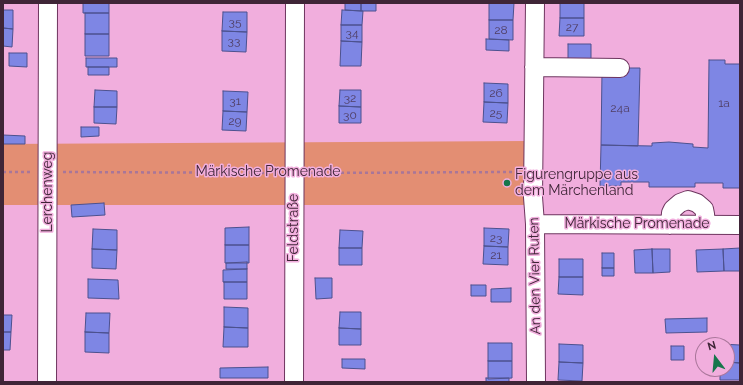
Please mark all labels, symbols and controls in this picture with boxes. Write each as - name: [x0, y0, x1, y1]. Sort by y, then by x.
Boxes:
- house number: 35: [229, 15, 241, 29]
- house number: 27: [566, 20, 578, 34]
- house number: 28: [494, 23, 508, 37]
- house number: 34: [346, 26, 358, 40]
- house number: 33: [228, 34, 240, 48]
- house number: 26: [489, 86, 503, 100]
- house number: 32: [344, 91, 356, 105]
- house number: 31: [229, 94, 241, 108]
- house number: 1a: [718, 96, 730, 110]
- house number: 24a: [610, 101, 630, 115]
- house number: 25: [490, 106, 502, 120]
- house number: 30: [343, 108, 357, 122]
- house number: 29: [228, 114, 242, 128]
- street label: Lerchenweg: [40, 152, 56, 232]
- street label: Märkische Promenade: [195, 164, 341, 180]
- place label: Figurengruppe aus dem Märchenland: [515, 167, 638, 200]
- marker: Figurengruppe aus dem Märchenland: [502, 178, 512, 188]
- street label: Feldstraße: [286, 194, 302, 262]
- street label: Märkische Promenade: [564, 216, 710, 232]
- street label: An den Vier Ruten: [526, 217, 544, 335]
- house number: 23: [490, 231, 502, 245]
- house number: 21: [490, 248, 502, 262]
- north arrow: [695, 337, 735, 377]
- text: N: [706, 339, 718, 353]

